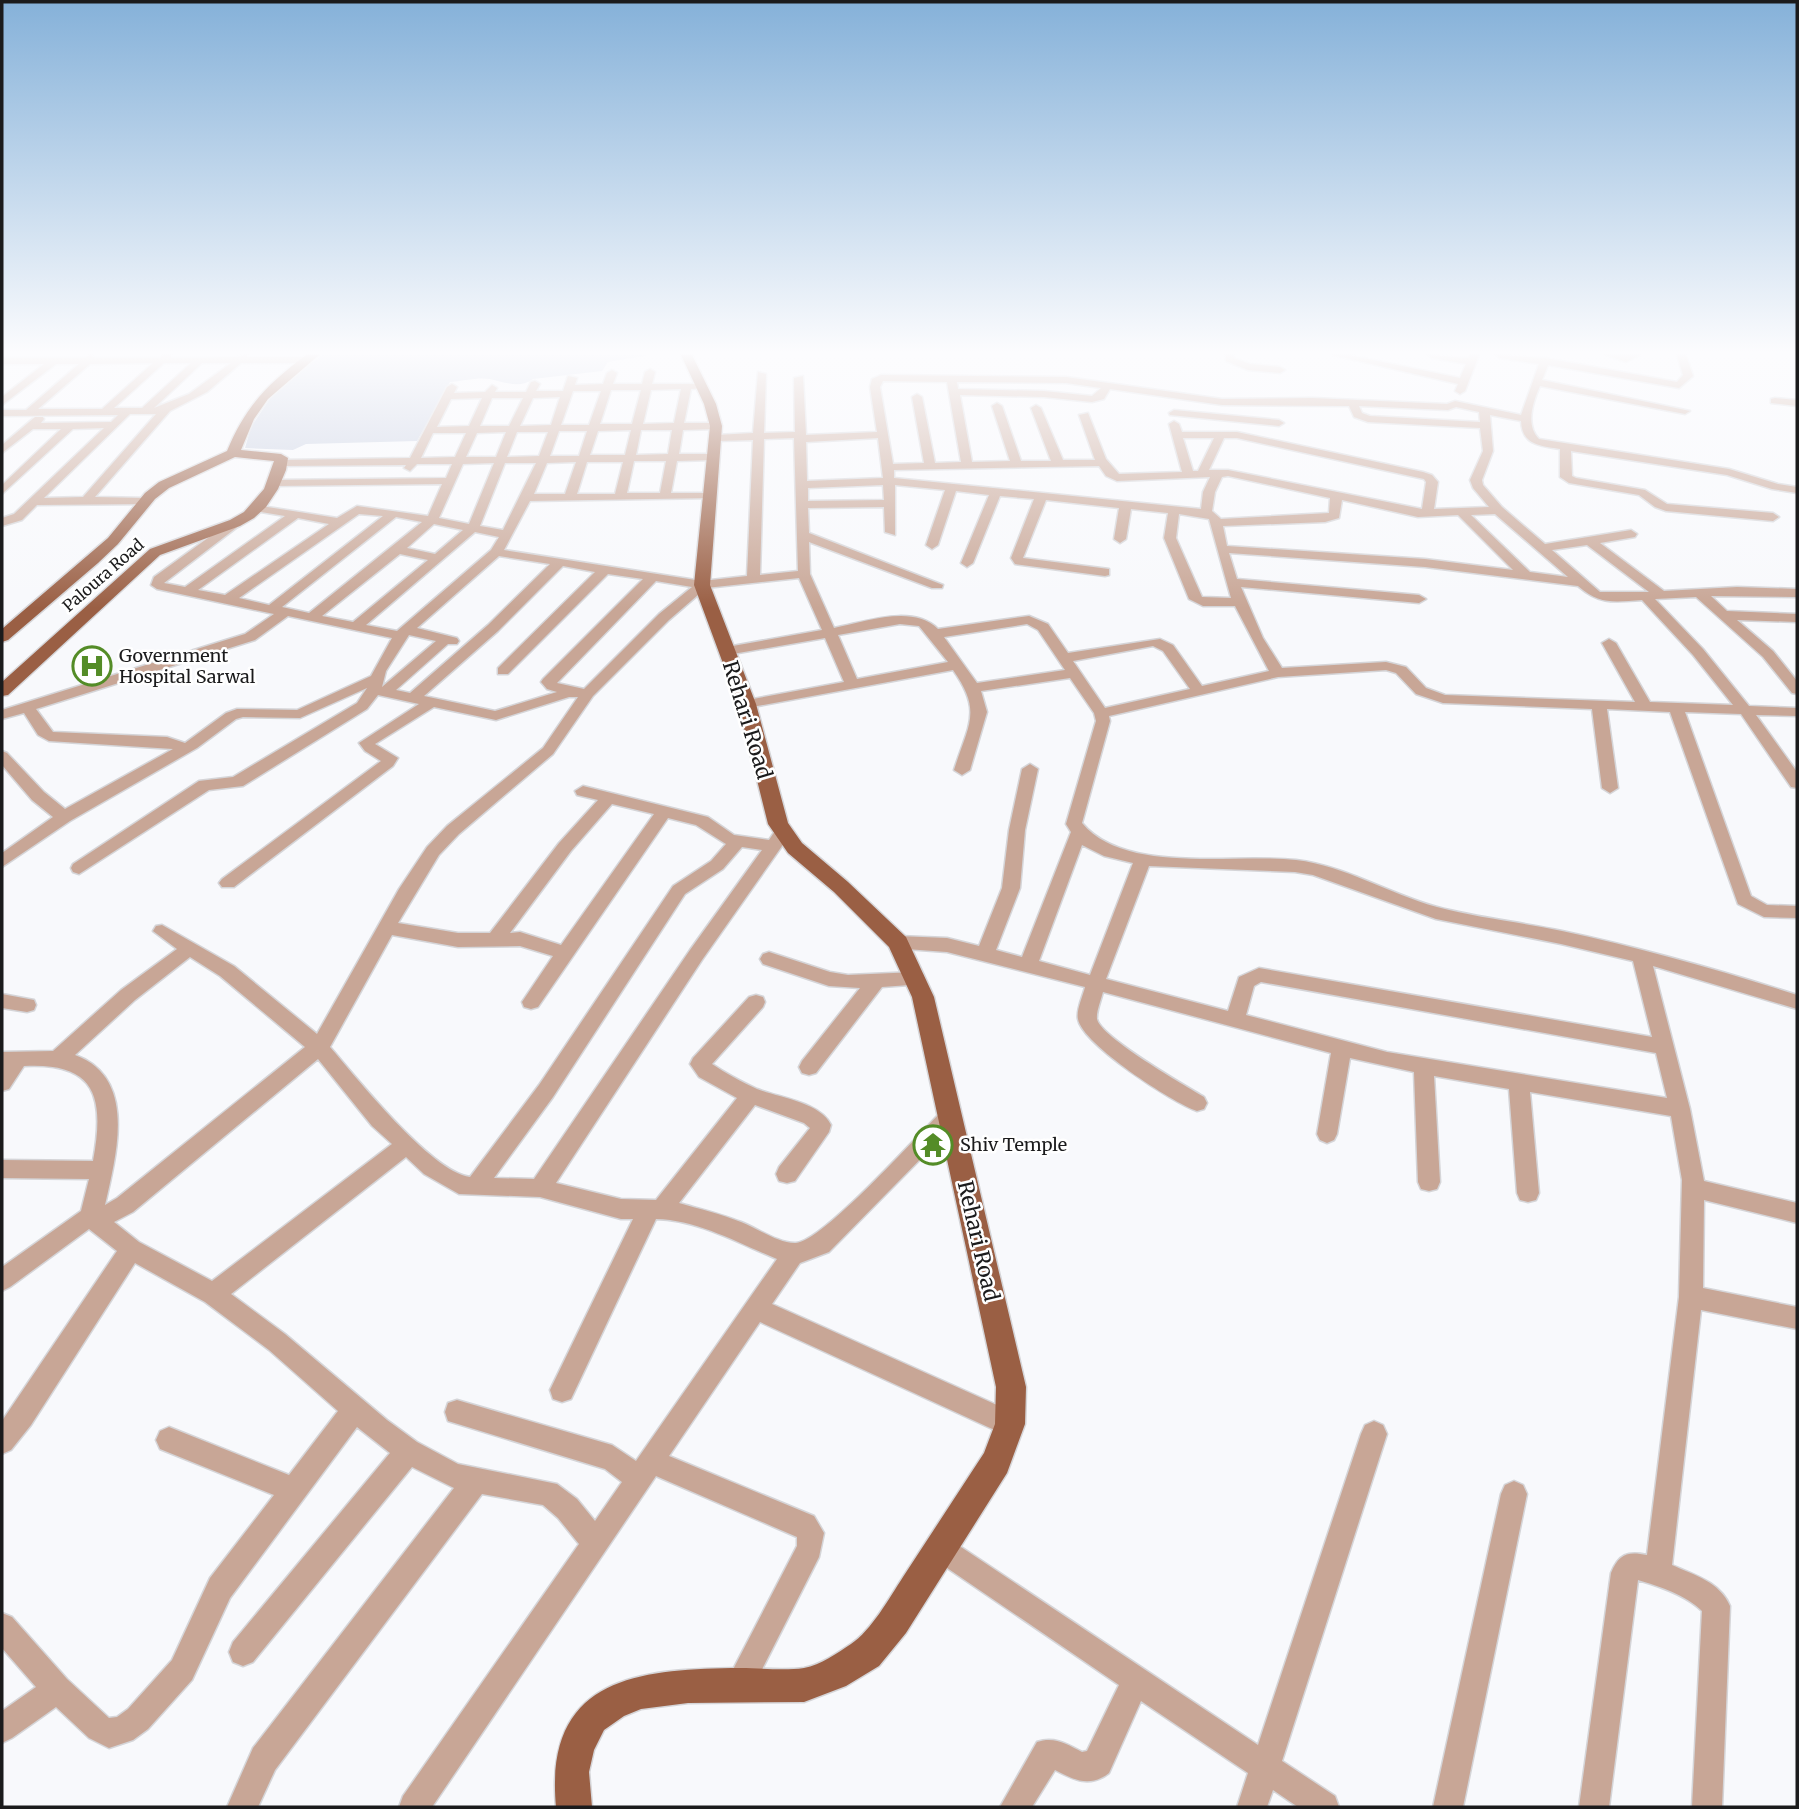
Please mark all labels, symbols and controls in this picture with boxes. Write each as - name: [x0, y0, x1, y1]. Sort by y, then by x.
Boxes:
- street label: Paloura Road: [58, 534, 148, 616]
- place label: Government Hospital Sarwal: [119, 644, 256, 688]
- hospital icon: Government Hospital Sarwal: [71, 645, 113, 687]
- street label: Rehari Road: [717, 657, 778, 783]
- temple icon: Shiv Temple: [912, 1124, 954, 1166]
- place label: Shiv Temple: [960, 1133, 1067, 1156]
- street label: Rehari Road: [952, 1178, 1006, 1304]

